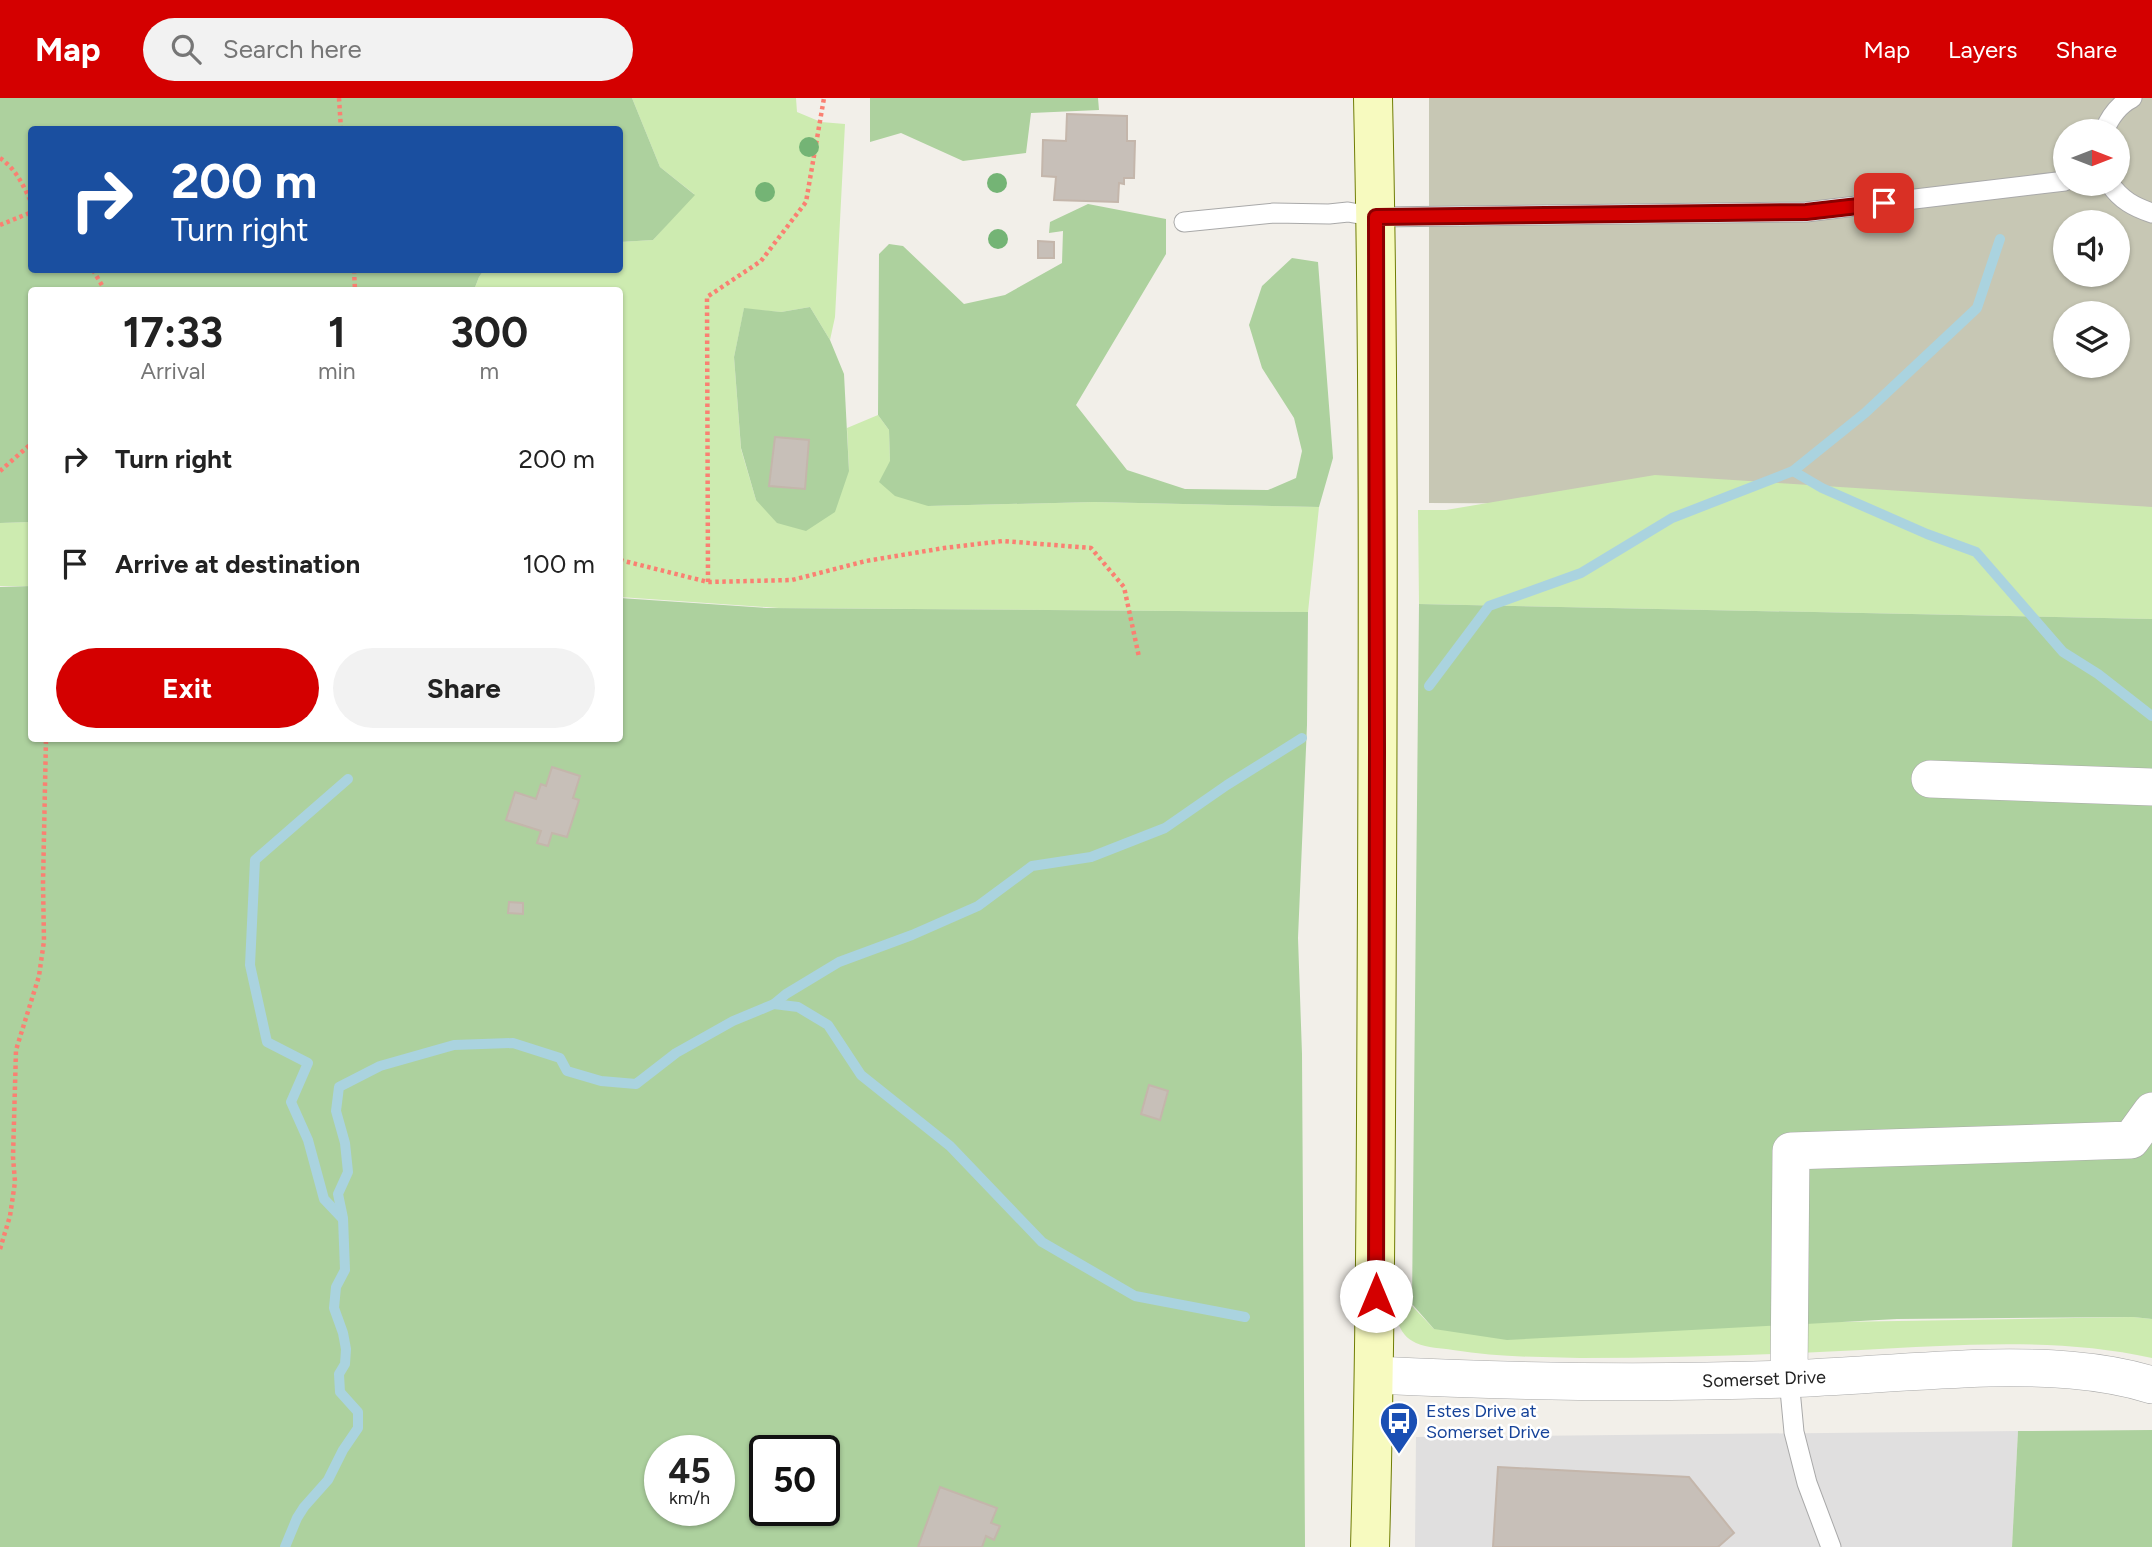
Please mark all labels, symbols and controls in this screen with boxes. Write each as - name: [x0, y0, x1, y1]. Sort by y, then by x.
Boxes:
- search box: [143, 18, 633, 81]
- text: Map: [35, 30, 101, 69]
- icon: search: [167, 30, 205, 68]
- text: Search here: [223, 33, 362, 65]
- text: Map: [1863, 35, 1910, 64]
- text: Layers: [1948, 35, 2017, 64]
- text: Share: [2055, 35, 2117, 64]
- north arrow: [2053, 119, 2130, 196]
- map controls: [2053, 119, 2130, 378]
- text: 200 m: [171, 151, 317, 210]
- icon: right: [56, 154, 147, 245]
- pin: [1854, 173, 1914, 233]
- icon: arrive: [1865, 184, 1903, 222]
- button: sound: [2053, 210, 2130, 287]
- text: Turn right: [171, 211, 309, 249]
- button: layers: [2053, 301, 2130, 378]
- text: 17:33: [123, 307, 223, 358]
- text: 1: [328, 307, 346, 358]
- text: 300: [450, 307, 528, 358]
- text: Arrival: [141, 357, 205, 385]
- text: min: [318, 357, 356, 385]
- text: m: [480, 357, 499, 385]
- icon: right: [56, 440, 94, 478]
- text: Turn right: [115, 443, 232, 475]
- text: 200 m: [519, 443, 595, 475]
- icon: arrive: [56, 545, 94, 583]
- text: Arrive at destination: [115, 548, 360, 580]
- text: 100 m: [522, 548, 595, 580]
- button: Exit: [56, 648, 319, 728]
- button: Share: [333, 648, 595, 728]
- position arrow: [1339, 1259, 1413, 1333]
- street label: Somerset Drive: [1702, 1366, 1826, 1392]
- bus stop icon: Estes Drive at Somerset Drive: [1378, 1400, 1420, 1455]
- place label: Estes Drive at Somerset Drive: [1426, 1400, 1550, 1443]
- speed limit sign: 50: [749, 1435, 840, 1526]
- text: 45: [668, 1450, 711, 1492]
- text: km/h: [669, 1487, 710, 1509]

